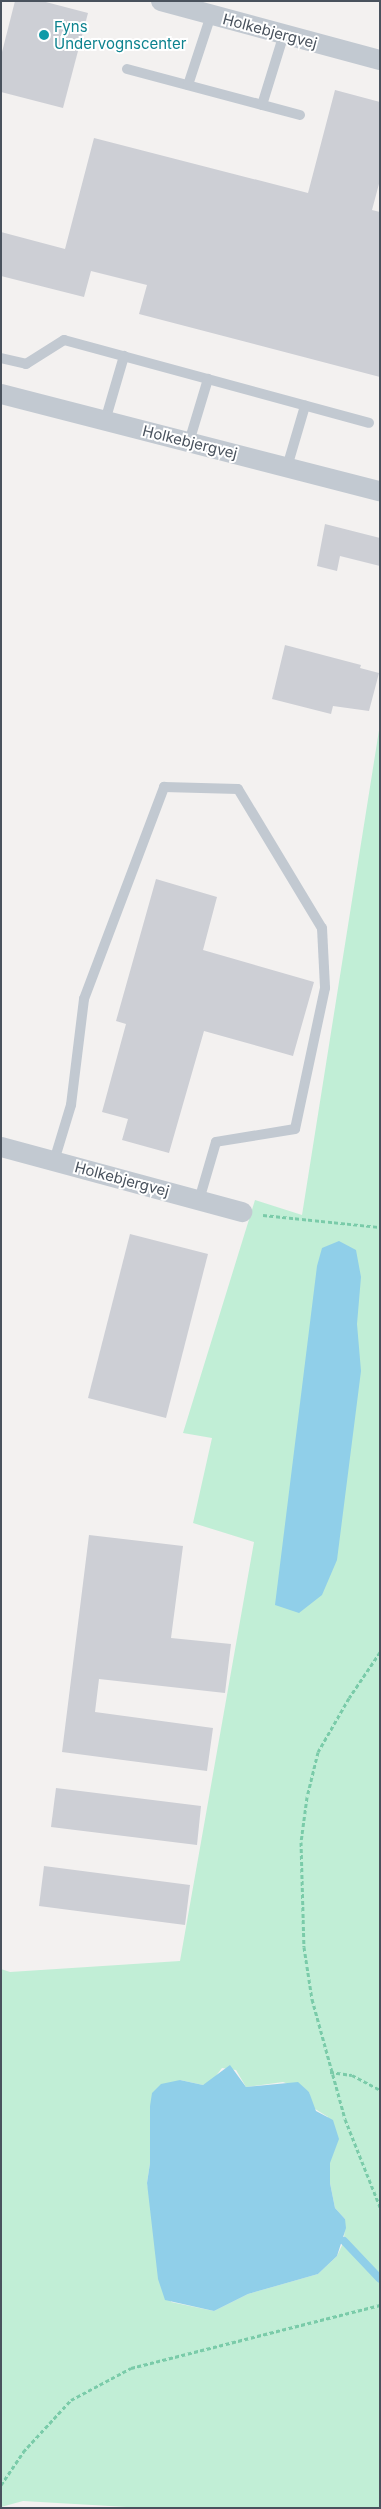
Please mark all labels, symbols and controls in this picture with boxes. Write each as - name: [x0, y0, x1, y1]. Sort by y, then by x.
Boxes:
- street label: Holkebjergvej: [221, 10, 319, 52]
- place label: Fyns Undervognscenter: [54, 17, 186, 52]
- marker: Fyns Undervognscenter: [38, 29, 50, 41]
- street label: Holkebjergvej: [141, 422, 239, 462]
- street label: Holkebjergvej: [73, 1158, 171, 1200]

